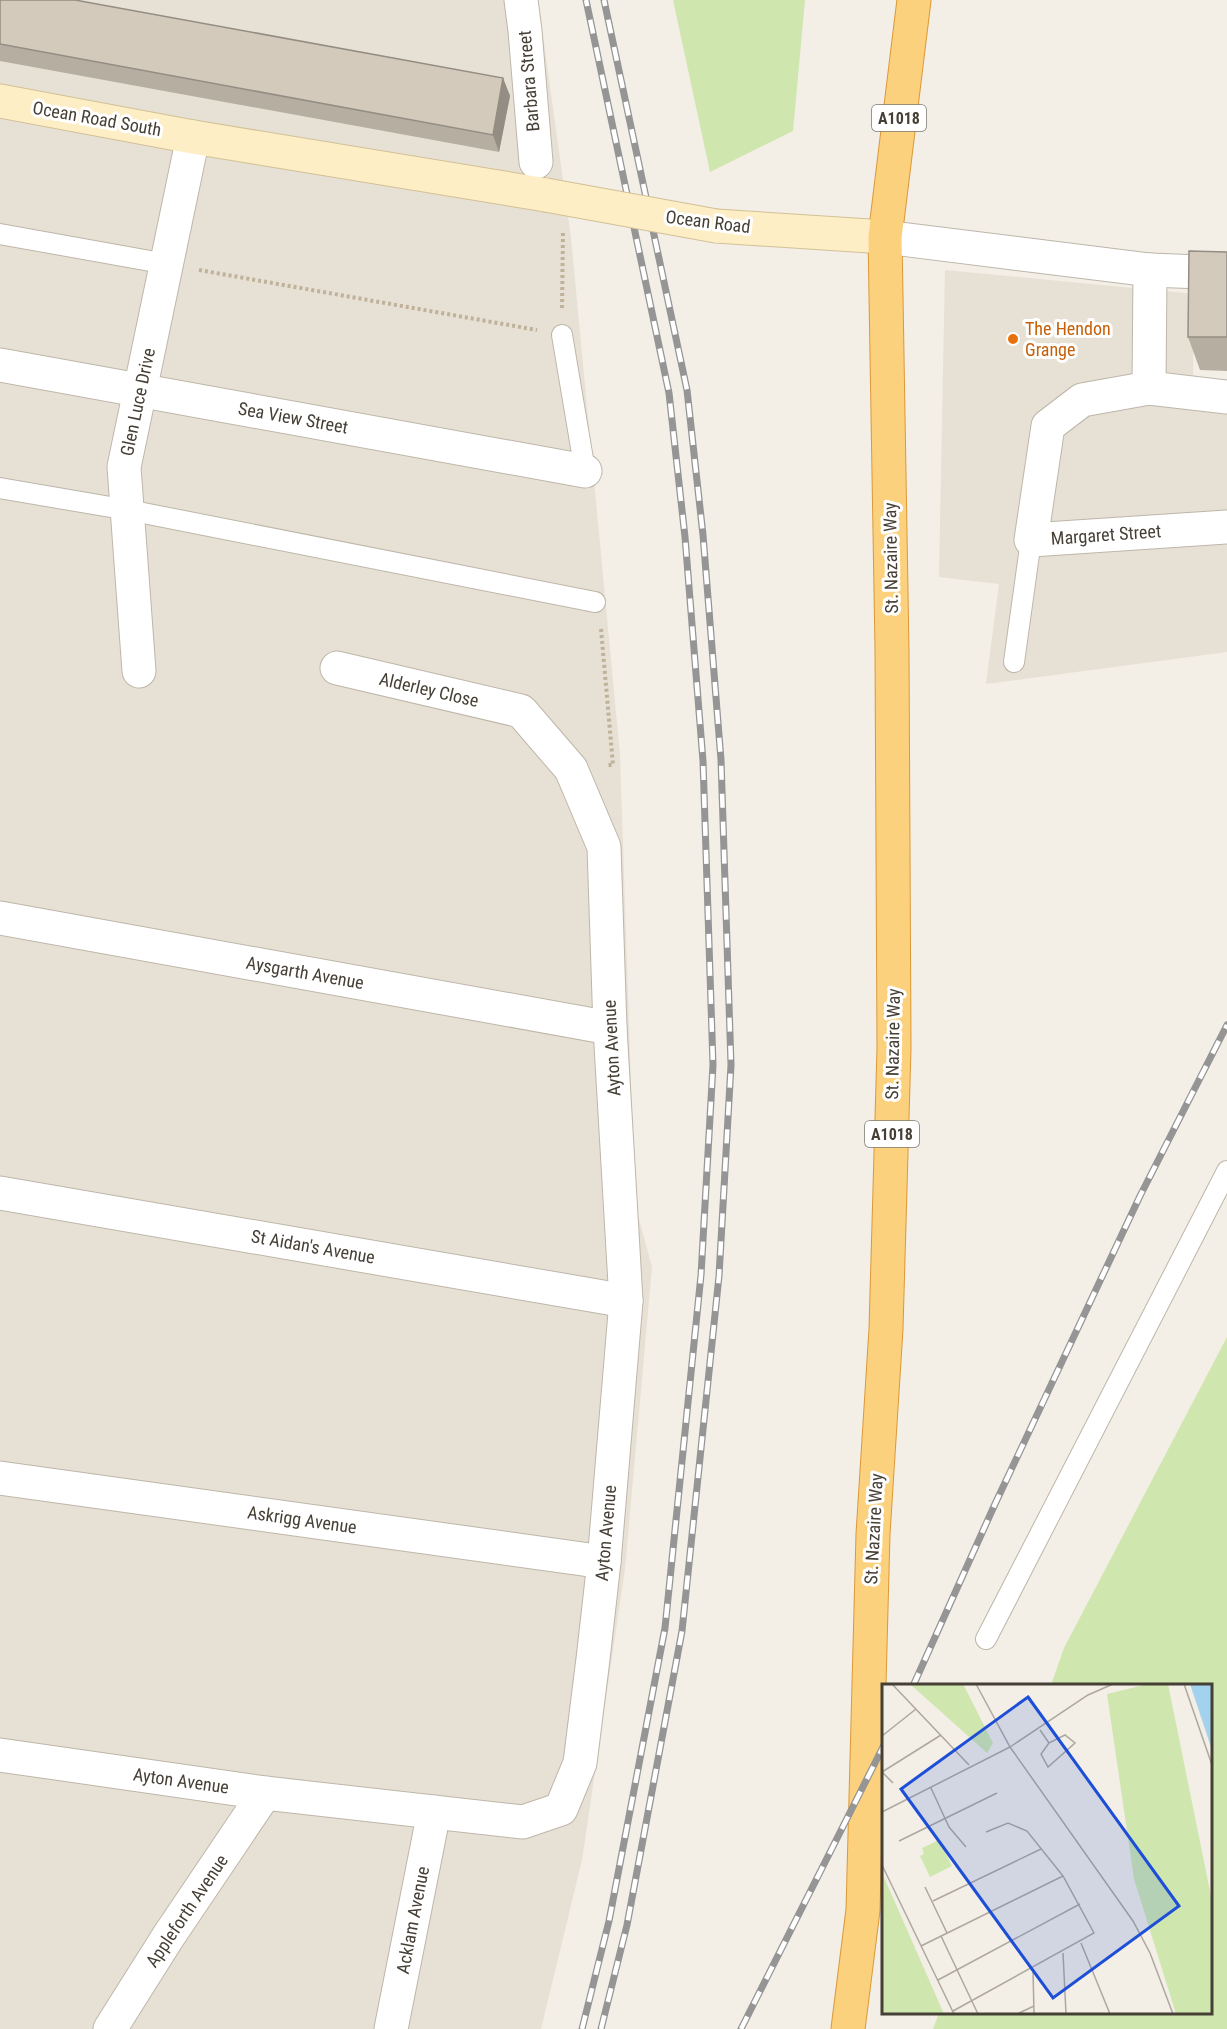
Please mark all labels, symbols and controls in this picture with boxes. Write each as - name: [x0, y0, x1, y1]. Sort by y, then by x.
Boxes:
- street label: Barbara Street: [514, 30, 543, 133]
- street label: Ocean Road South: [31, 97, 163, 140]
- road number: A1018: [872, 105, 926, 131]
- street label: Ocean Road: [665, 206, 752, 237]
- place label: The Hendon Grange: [1025, 318, 1111, 360]
- marker: The Hendon Grange: [1006, 332, 1020, 346]
- street label: Glen Luce Drive: [116, 346, 159, 458]
- street label: Sea View Street: [237, 398, 350, 438]
- street label: St. Nazaire Way: [879, 502, 902, 614]
- street label: Margaret Street: [1050, 520, 1162, 549]
- street label: Alderley Close: [377, 668, 481, 711]
- street label: Aysgarth Avenue: [245, 952, 366, 993]
- street label: St. Nazaire Way: [881, 988, 904, 1100]
- street label: Ayton Avenue: [598, 999, 625, 1097]
- road number: A1018: [865, 1121, 919, 1147]
- street label: St Aidan's Avenue: [250, 1225, 377, 1268]
- street label: St. Nazaire Way: [860, 1472, 887, 1585]
- street label: Ayton Avenue: [591, 1484, 620, 1582]
- street label: Askrigg Avenue: [246, 1501, 358, 1538]
- inset map: [882, 1684, 1212, 2014]
- street label: Ayton Avenue: [132, 1763, 230, 1798]
- street label: Appleforth Avenue: [141, 1850, 232, 1971]
- street label: Acklam Avenue: [392, 1864, 433, 1975]

